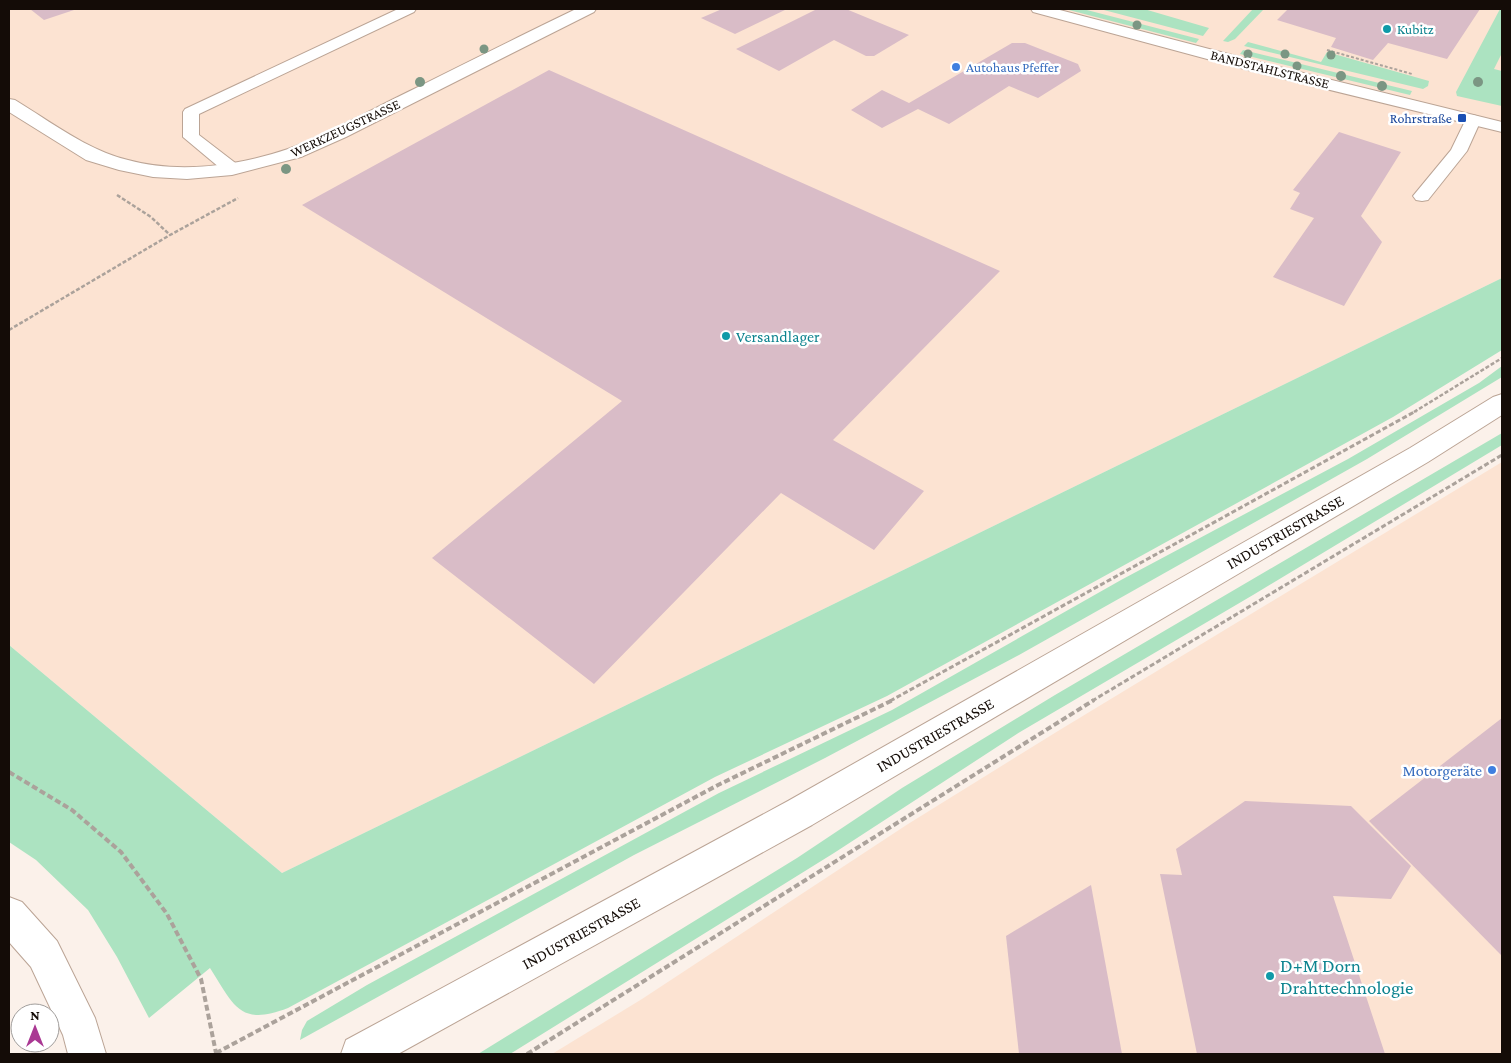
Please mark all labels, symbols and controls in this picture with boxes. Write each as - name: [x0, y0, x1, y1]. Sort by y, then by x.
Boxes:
- place label: Kubitz: [1397, 21, 1434, 37]
- marker: Kubitz: [1381, 23, 1393, 35]
- street label: BANDSTAHLSTRASSE: [1209, 47, 1331, 92]
- place label: Autohaus Pfeffer: [966, 59, 1059, 75]
- marker: Autohaus Pfeffer: [950, 61, 962, 73]
- street label: WERKZEUGSTRASSE: [288, 95, 403, 160]
- place label: Rohrstraße: [1390, 110, 1452, 126]
- marker: Rohrstraße: [1456, 112, 1468, 124]
- place label: Versandlager: [736, 328, 820, 346]
- marker: Versandlager: [720, 330, 732, 342]
- street label: INDUSTRIESTRASSE: [1224, 491, 1347, 572]
- street label: INDUSTRIESTRASSE: [874, 694, 997, 775]
- place label: Motorgeräte: [1403, 762, 1482, 780]
- marker: Motorgeräte: [1486, 764, 1498, 776]
- street label: INDUSTRIESTRASSE: [519, 893, 643, 972]
- place label: D+M Dorn Drahttechnologie: [1280, 955, 1413, 998]
- marker: D+M Dorn Drahttechnologie: [1264, 970, 1276, 982]
- north arrow: [10, 1003, 60, 1053]
- text: N: [30, 1007, 40, 1023]

